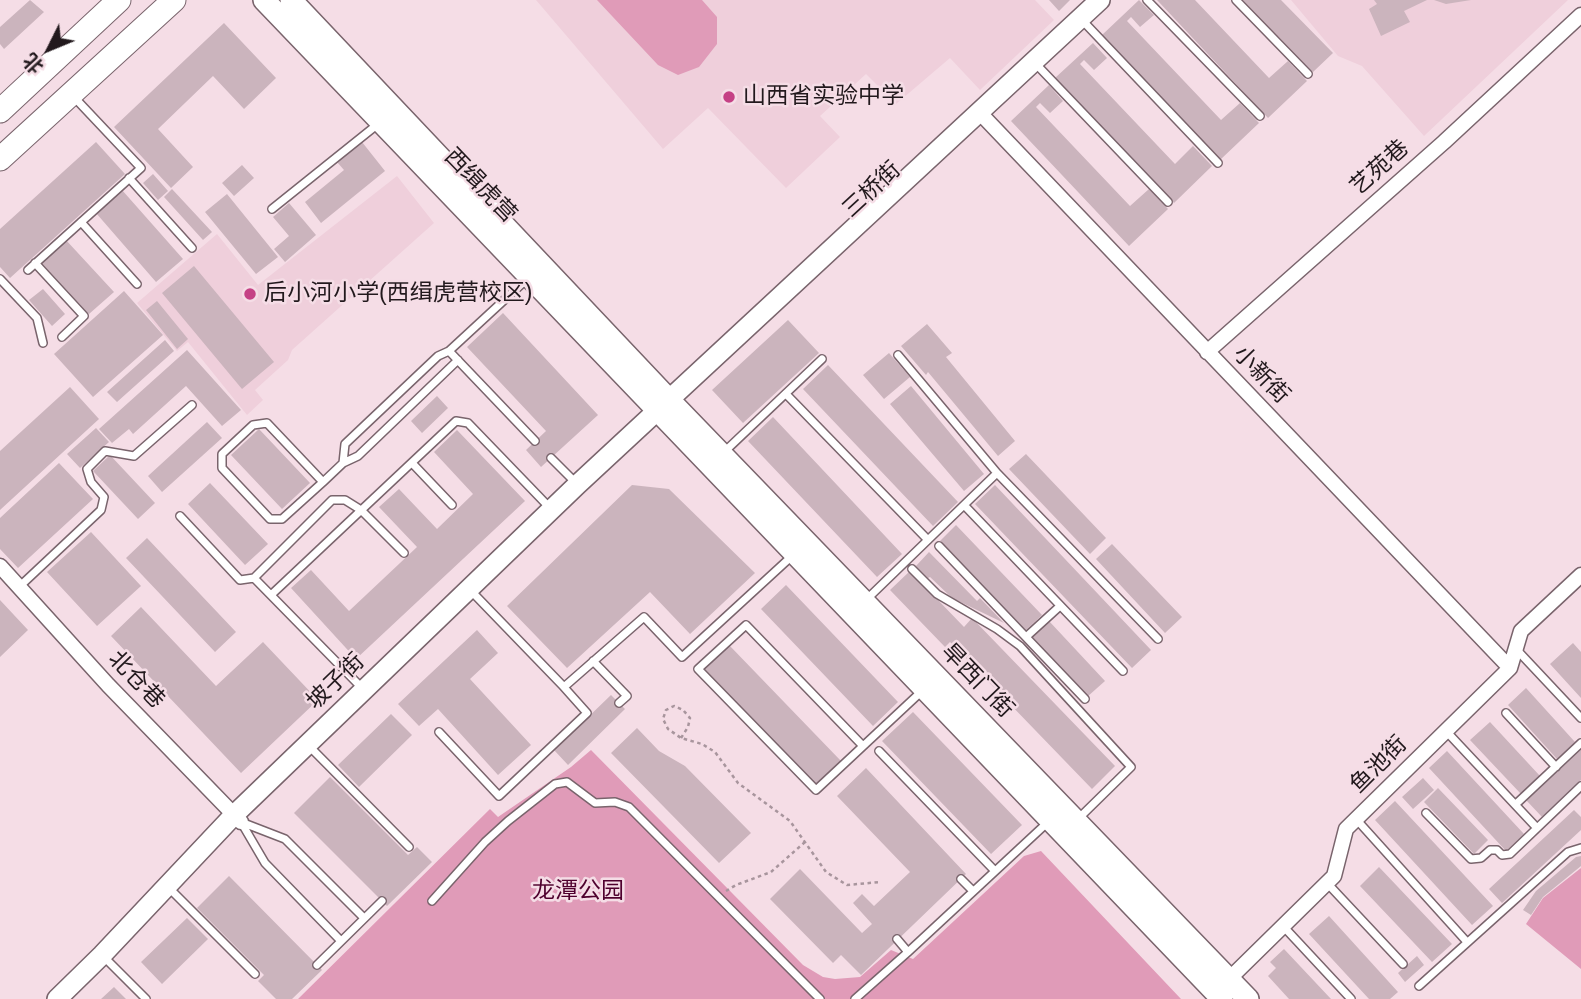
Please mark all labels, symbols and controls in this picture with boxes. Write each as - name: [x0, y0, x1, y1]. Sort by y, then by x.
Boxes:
- north arrow: [14, 14, 84, 84]
- text: 北: [19, 50, 47, 78]
- place label: 山西省实验中学: [743, 83, 904, 111]
- marker: 山西省实验中学: [721, 89, 737, 105]
- street label: 艺苑巷: [1345, 135, 1415, 201]
- street label: 西缉虎营: [438, 143, 522, 229]
- street label: 三桥街: [837, 156, 907, 224]
- place label: 后小河小学(西缉虎营校区): [264, 280, 532, 308]
- marker: 后小河小学(西缉虎营校区): [242, 286, 258, 302]
- street label: 小新街: [1227, 341, 1295, 409]
- street label: 旱西门街: [935, 638, 1019, 724]
- street label: 北仓巷: [102, 646, 170, 714]
- street label: 坡子街: [302, 648, 370, 716]
- street label: 鱼池街: [1345, 731, 1413, 799]
- park label: 龙潭公园: [532, 878, 624, 906]

